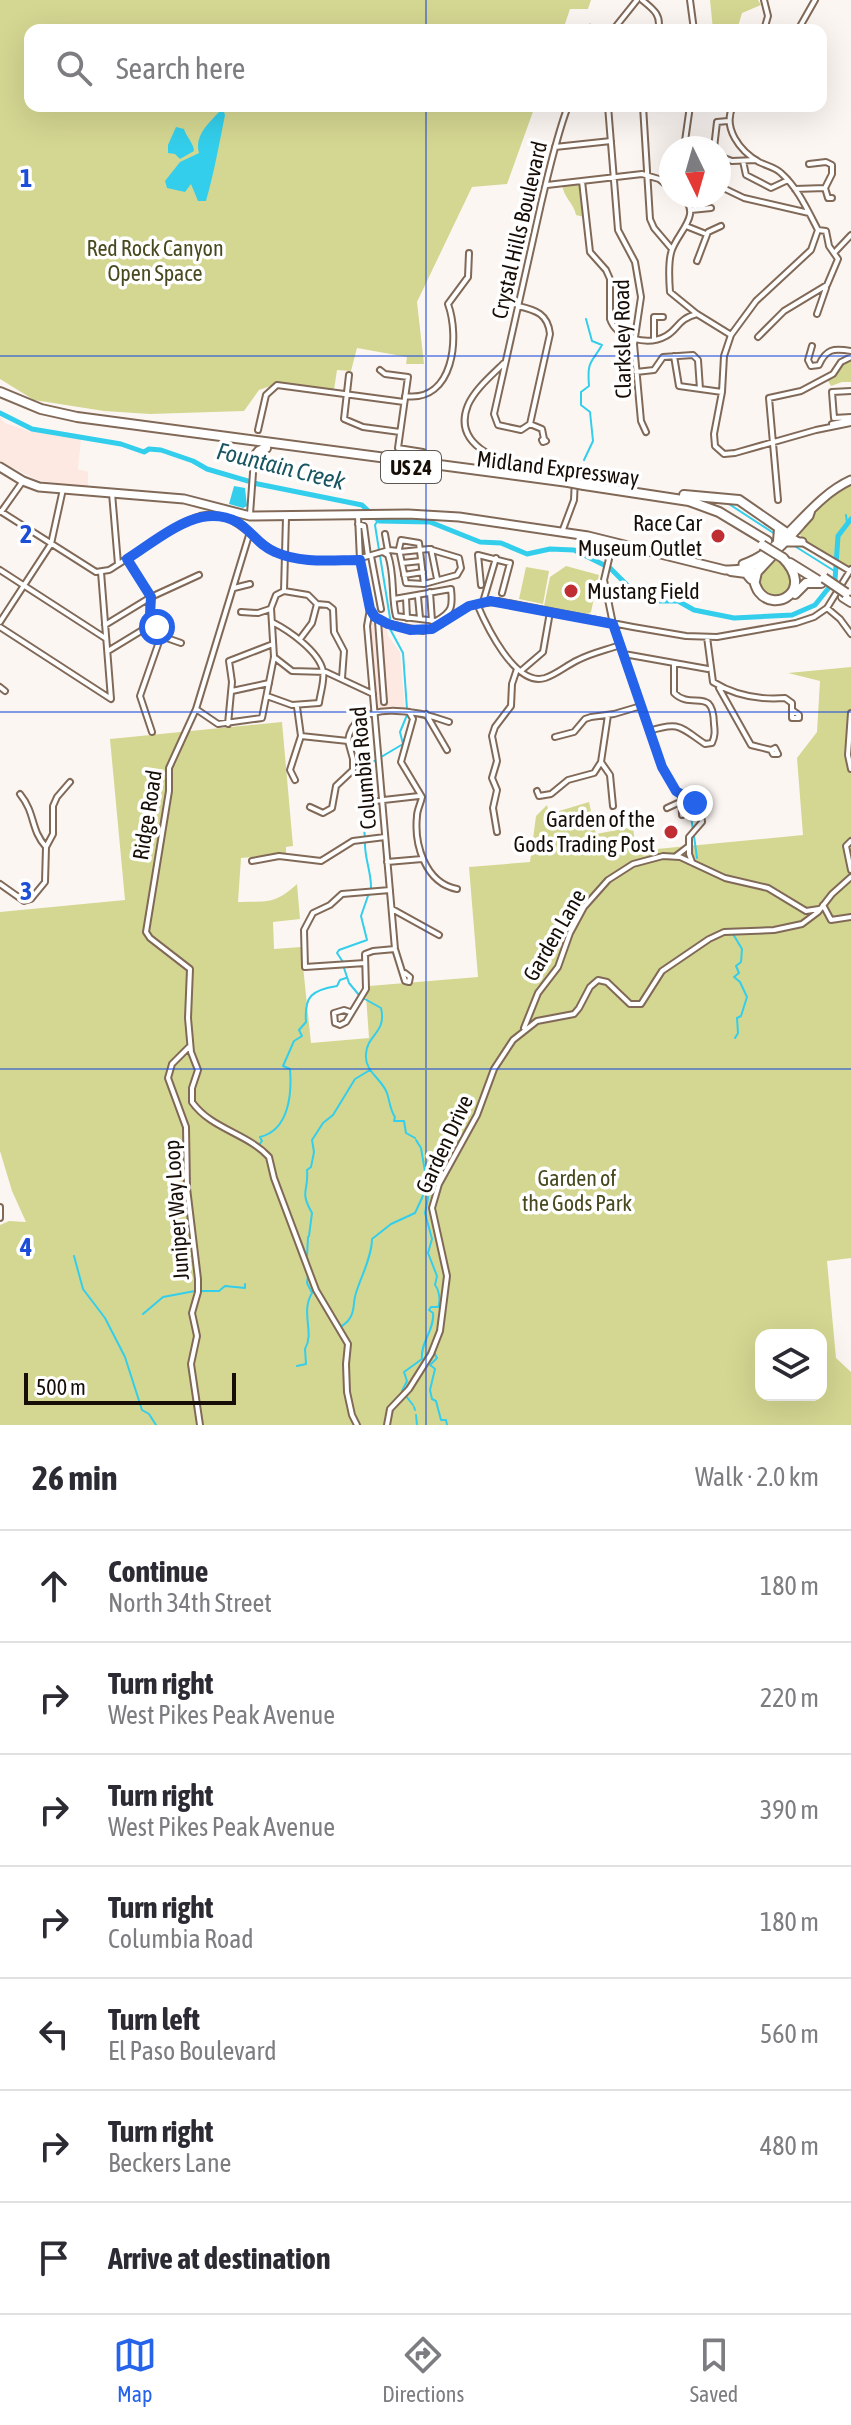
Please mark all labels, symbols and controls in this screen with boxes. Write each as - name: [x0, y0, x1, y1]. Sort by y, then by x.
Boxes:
- search box: [24, 24, 827, 112]
- icon: search: [52, 46, 96, 90]
- text: Search here: [116, 51, 245, 85]
- north arrow: [659, 136, 731, 208]
- street label: Crystal Hills Boulevard: [486, 139, 552, 321]
- text: 1: [20, 163, 32, 193]
- park label: Red Rock Canyon Open Space: [86, 235, 224, 286]
- street label: Clarksley Road: [608, 279, 636, 399]
- water label: Fountain Creek: [214, 437, 348, 495]
- street label: Midland Expressway: [475, 445, 641, 491]
- road number: US 24: [381, 451, 441, 483]
- place label: Race Car Museum Outlet: [578, 510, 703, 561]
- text: 2: [20, 519, 32, 549]
- marker: Race Car Museum Outlet: [709, 527, 727, 545]
- place label: Mustang Field: [587, 578, 700, 604]
- marker: Mustang Field: [562, 582, 580, 600]
- route start: [139, 609, 175, 645]
- street label: Columbia Road: [345, 705, 381, 831]
- street label: Ridge Road: [127, 768, 167, 862]
- route end: [677, 785, 713, 821]
- place label: Garden of the Gods Trading Post: [514, 806, 655, 857]
- marker: Garden of the Gods Trading Post: [662, 823, 680, 841]
- text: 3: [20, 876, 32, 906]
- street label: Garden Lane: [517, 884, 591, 986]
- street label: Garden Drive: [410, 1091, 478, 1197]
- street label: Juniper Way Loop: [158, 1139, 194, 1281]
- park label: Garden of the Gods Park: [522, 1165, 632, 1216]
- text: 4: [19, 1232, 32, 1262]
- map controls: [755, 1329, 827, 1401]
- button: layers: [755, 1329, 827, 1401]
- scale bar: [24, 1369, 236, 1405]
- text: 500 m: [36, 1374, 86, 1400]
- text: 26 min: [32, 1458, 117, 1497]
- text: Walk · 2.0 km: [695, 1462, 819, 1492]
- text: Continue: [108, 1554, 208, 1588]
- icon: ahead: [32, 1564, 76, 1608]
- text: 180 m: [760, 1571, 819, 1601]
- text: North 34th Street: [108, 1588, 272, 1618]
- text: Turn right: [108, 1666, 214, 1700]
- icon: right: [32, 1676, 76, 1720]
- text: 220 m: [760, 1683, 819, 1713]
- text: West Pikes Peak Avenue: [108, 1700, 335, 1730]
- text: Turn right: [108, 1778, 214, 1812]
- icon: right: [32, 1788, 76, 1832]
- text: 390 m: [760, 1795, 819, 1825]
- text: West Pikes Peak Avenue: [108, 1812, 335, 1842]
- text: Turn right: [108, 1890, 214, 1924]
- icon: right: [32, 1900, 76, 1944]
- text: 180 m: [760, 1907, 819, 1937]
- text: Columbia Road: [108, 1924, 254, 1954]
- text: Turn left: [108, 2002, 200, 2036]
- icon: left: [32, 2012, 76, 2056]
- text: 560 m: [760, 2019, 819, 2049]
- text: El Paso Boulevard: [108, 2036, 277, 2066]
- text: Turn right: [108, 2114, 214, 2148]
- icon: right: [32, 2124, 76, 2168]
- text: 480 m: [760, 2131, 819, 2161]
- text: Beckers Lane: [108, 2148, 231, 2178]
- icon: arrive: [32, 2236, 76, 2280]
- text: Arrive at destination: [108, 2241, 330, 2275]
- tab: Map: [113, 2333, 157, 2407]
- tab: Directions: [382, 2333, 464, 2407]
- tab: Saved: [690, 2333, 738, 2407]

